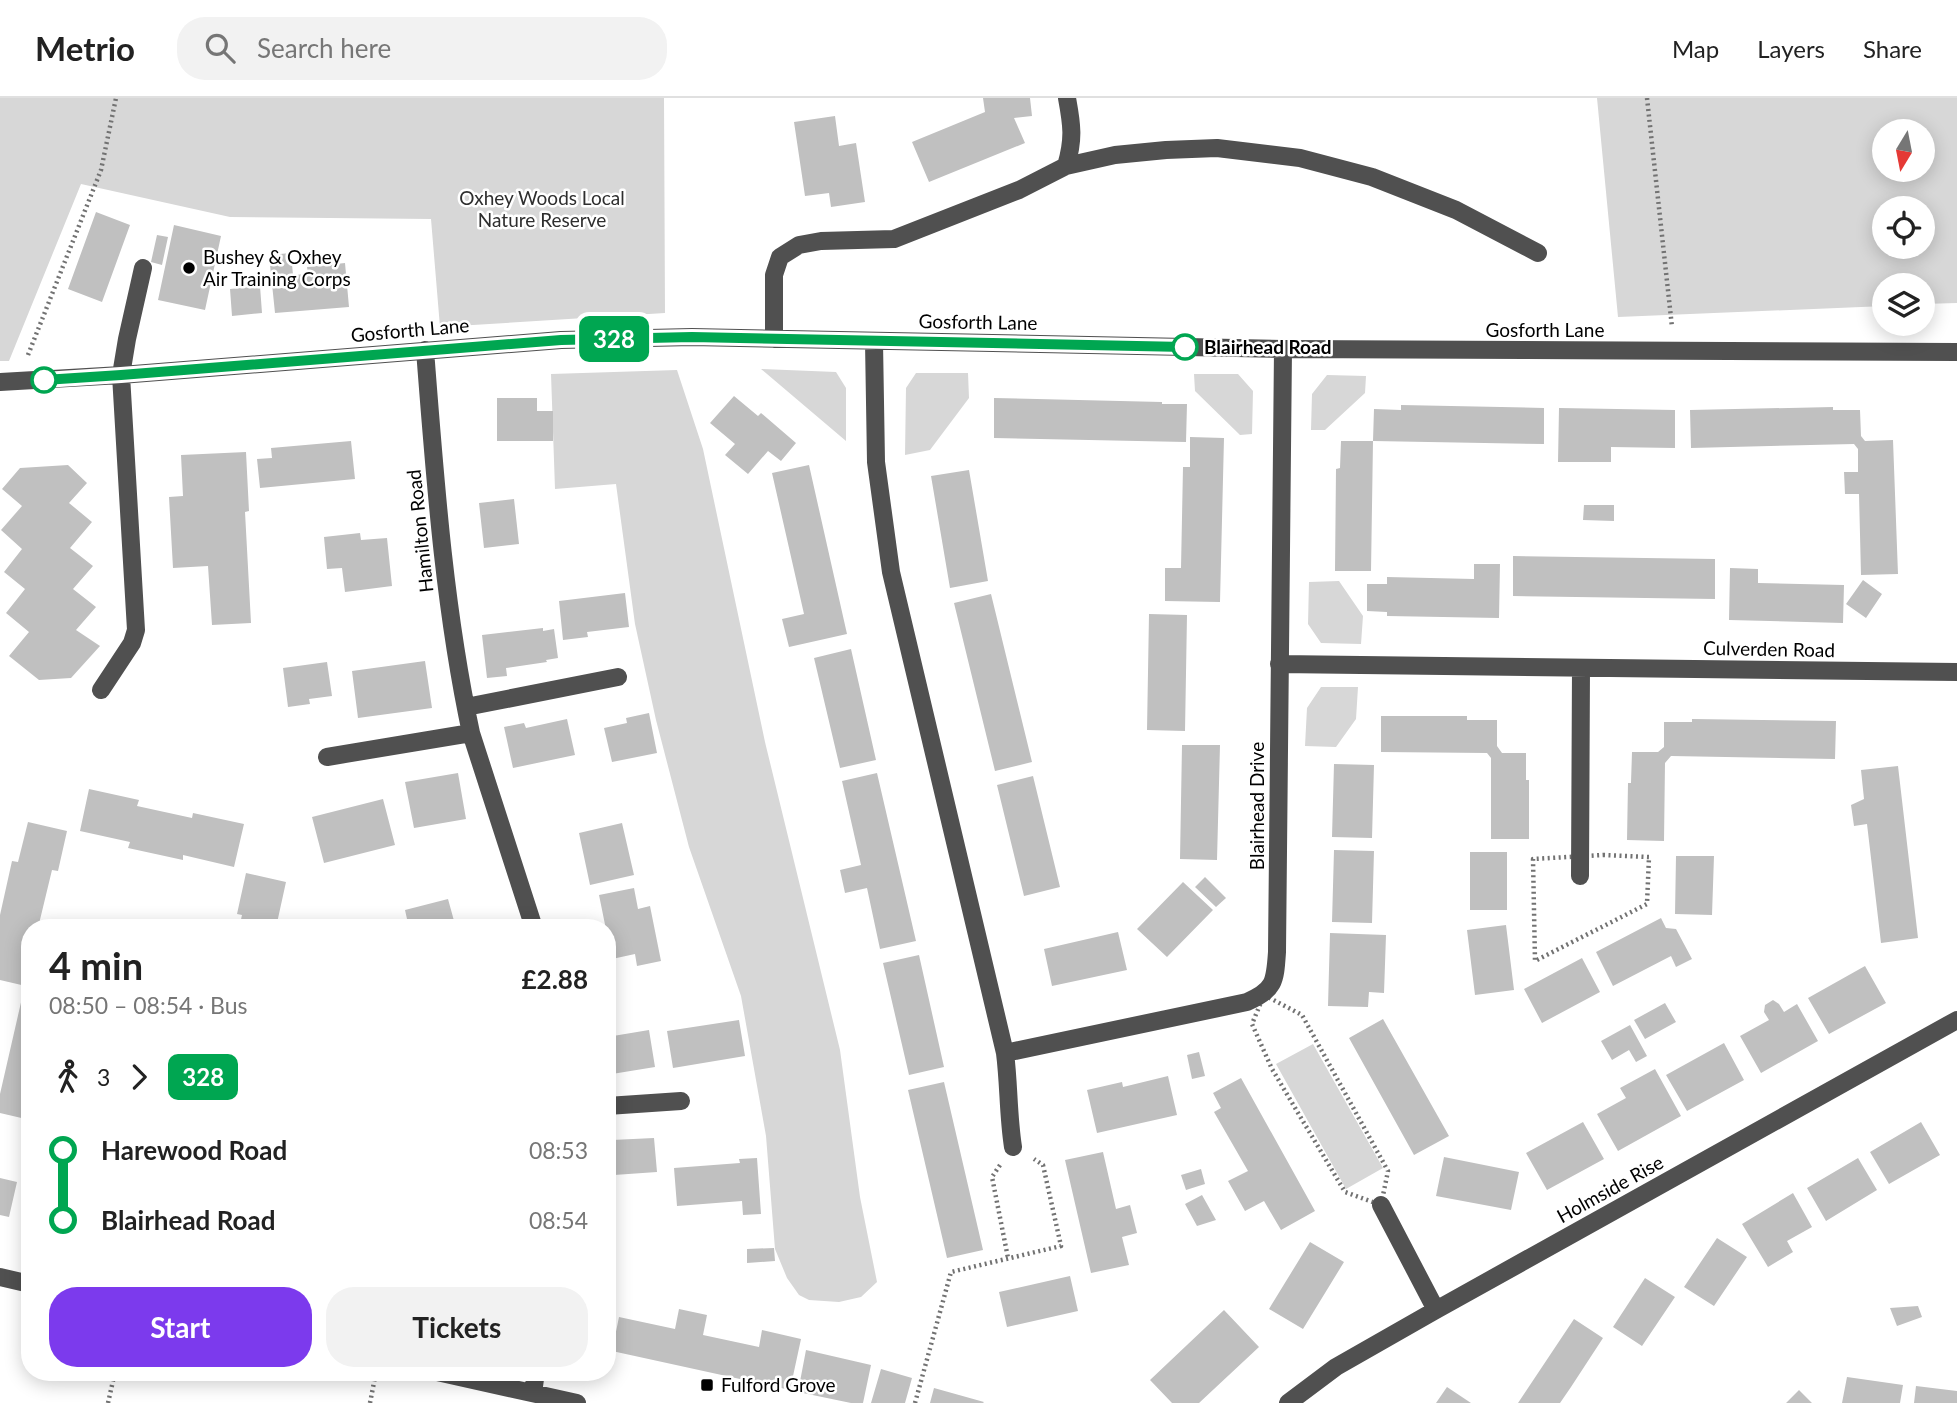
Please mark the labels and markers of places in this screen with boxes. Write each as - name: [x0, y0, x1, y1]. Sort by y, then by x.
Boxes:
- place label: Bushey & Oxhey Air Training Corps: [203, 245, 351, 290]
- marker: Bushey & Oxhey Air Training Corps: [181, 260, 197, 276]
- marker: Blairhead Road: [1172, 334, 1198, 360]
- place label: Blairhead Road: [1204, 335, 1331, 358]
- unlabelled marker: [31, 367, 57, 393]
- place label: Fulford Grove: [721, 1373, 836, 1396]
- marker: Fulford Grove: [699, 1377, 715, 1393]

